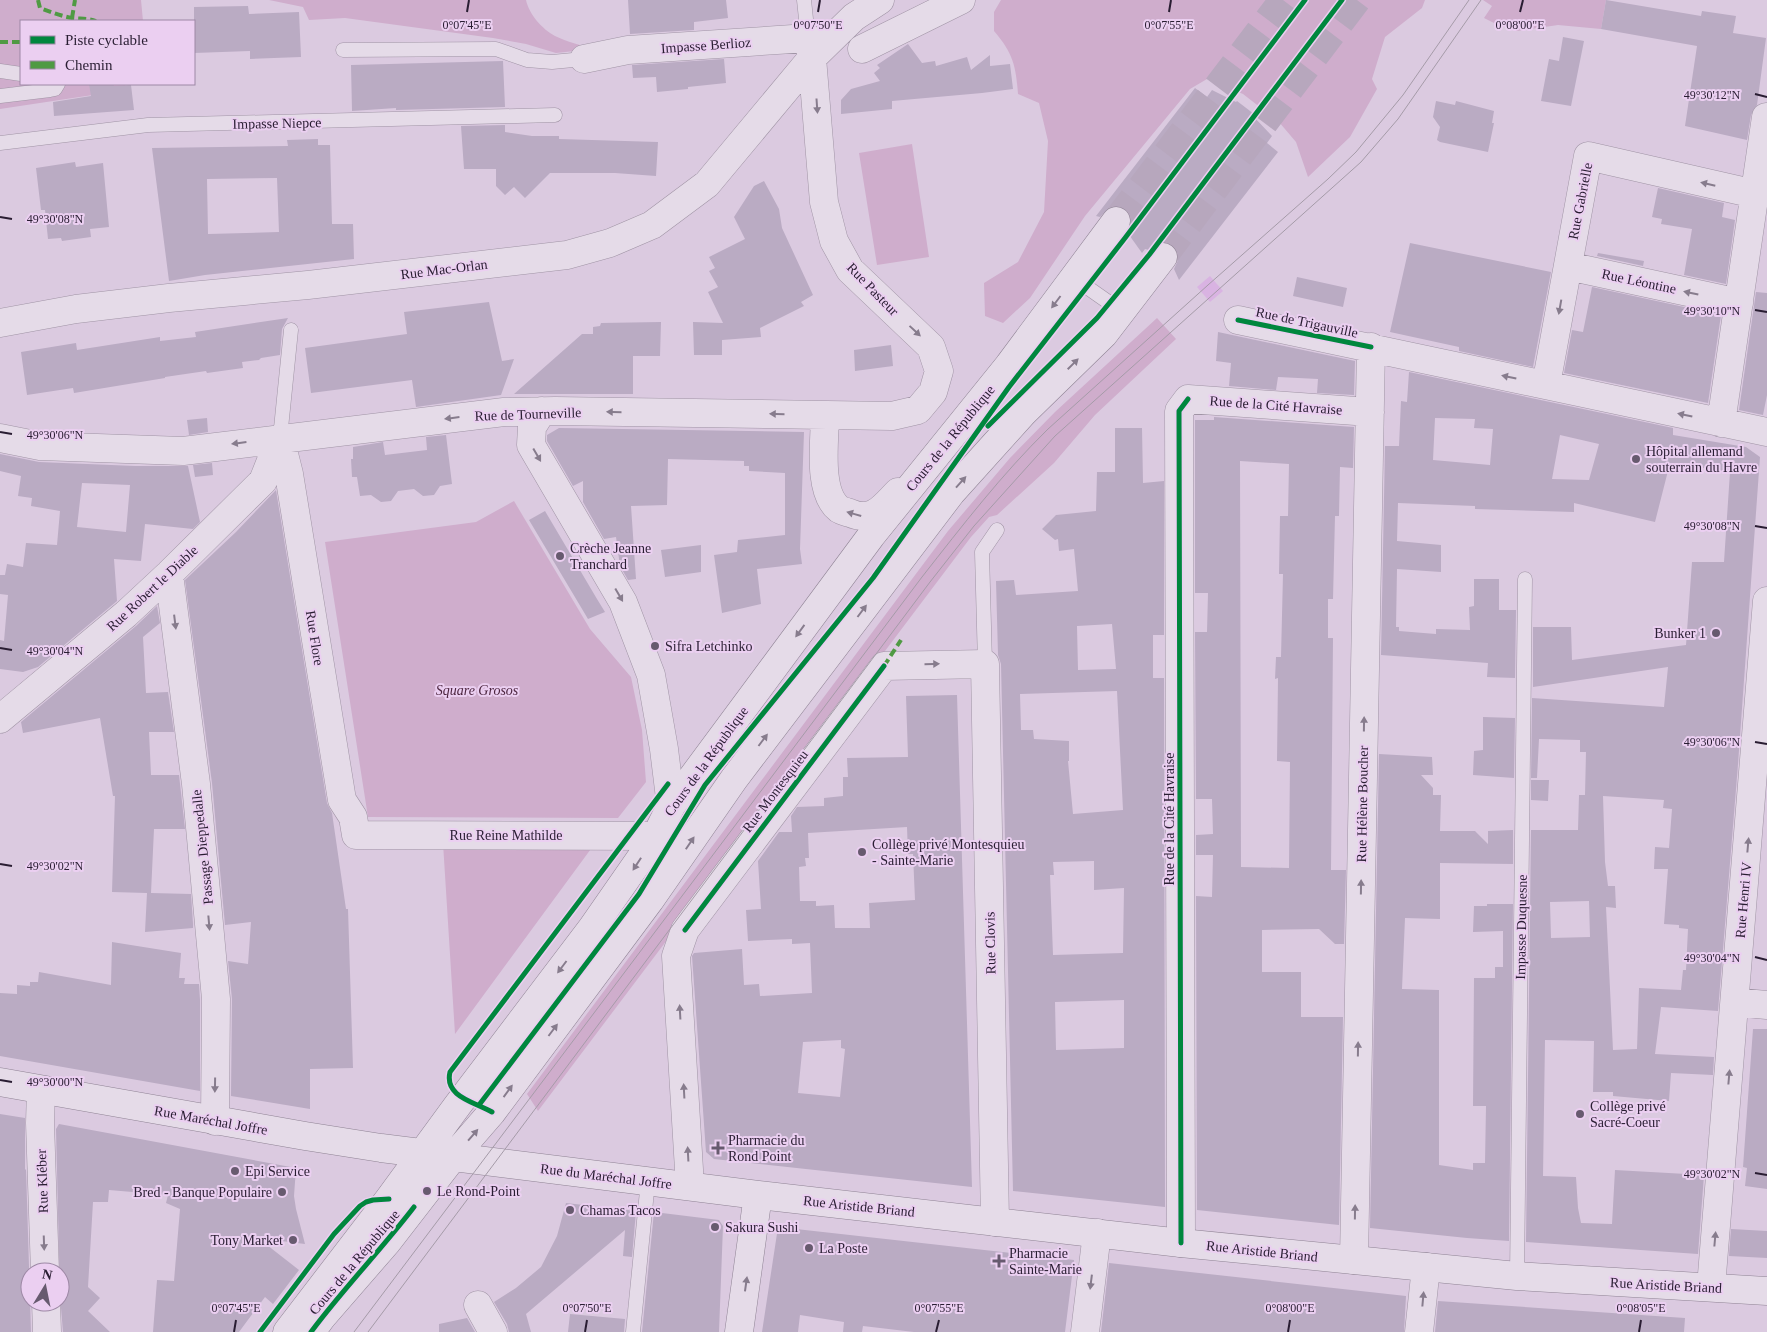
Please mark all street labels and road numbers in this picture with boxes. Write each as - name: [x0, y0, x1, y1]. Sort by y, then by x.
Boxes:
- street label: Impasse Berlioz: [660, 35, 752, 56]
- street label: Impasse Niepce: [232, 115, 322, 132]
- street label: Rue Gabrielle: [1566, 161, 1595, 241]
- street label: Rue Mac-Orlan: [400, 257, 488, 282]
- street label: Rue Pasteur: [844, 260, 902, 319]
- street label: Rue Léontine: [1600, 266, 1678, 297]
- street label: Rue de Trigauville: [1254, 304, 1359, 341]
- street label: Cours de la République: [903, 382, 998, 494]
- street label: Rue de la Cité Havraise: [1209, 393, 1343, 418]
- street label: Rue de Tourneville: [474, 405, 582, 424]
- street label: Rue Robert le Diable: [104, 542, 201, 634]
- street label: Rue Flore: [303, 609, 326, 667]
- street label: Cours de la République: [662, 704, 751, 819]
- street label: Rue Hélène Boucher: [1354, 745, 1371, 862]
- street label: Rue Montesquieu: [740, 747, 811, 835]
- street label: Rue de la Cité Havraise: [1162, 753, 1177, 885]
- street label: Passage Dieppedalle: [189, 789, 216, 905]
- street label: Rue Reine Mathilde: [450, 828, 562, 843]
- street label: Rue Henri IV: [1733, 861, 1754, 939]
- street label: Impasse Duquesne: [1513, 874, 1530, 980]
- street label: Rue Clovis: [982, 912, 999, 974]
- street label: Rue Maréchal Joffre: [153, 1103, 269, 1138]
- street label: Rue Kléber: [34, 1148, 51, 1213]
- street label: Rue du Maréchal Joffre: [539, 1161, 673, 1192]
- street label: Rue Aristide Briand: [802, 1193, 915, 1220]
- street label: Cours de la République: [306, 1207, 402, 1318]
- street label: Rue Aristide Briand: [1205, 1238, 1318, 1265]
- street label: Rue Aristide Briand: [1610, 1275, 1722, 1296]

